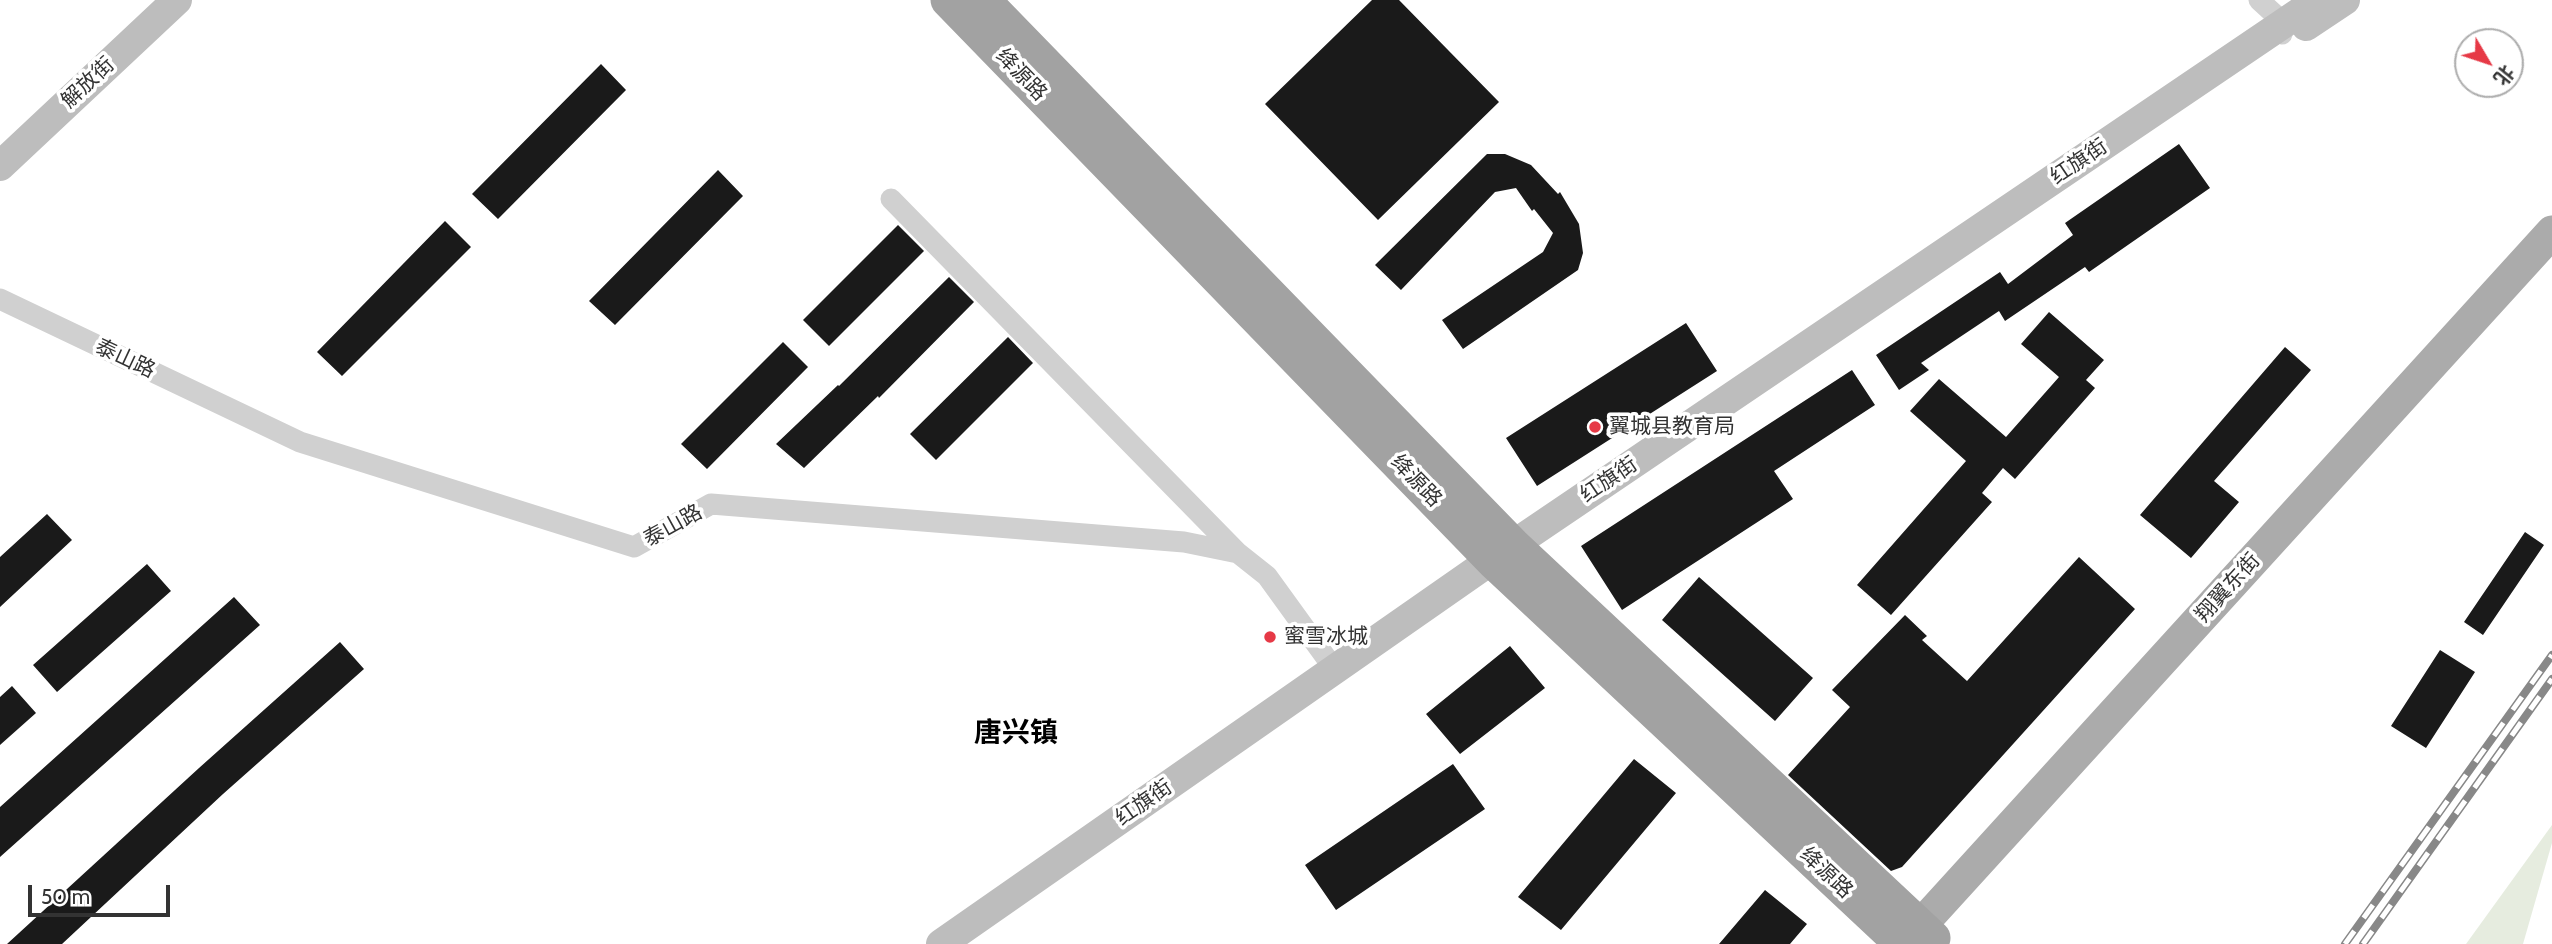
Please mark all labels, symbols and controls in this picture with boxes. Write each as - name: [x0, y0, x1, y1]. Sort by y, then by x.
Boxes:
- north arrow: [2454, 28, 2524, 98]
- street label: 绛源路: [990, 44, 1052, 106]
- street label: 解放街: [56, 52, 120, 114]
- text: 北: [2489, 61, 2519, 90]
- street label: 红旗街: [2046, 134, 2112, 190]
- street label: 泰山路: [91, 334, 159, 384]
- place label: 翼城县教育局: [1609, 414, 1735, 440]
- marker: 翼城县教育局: [1587, 419, 1603, 435]
- street label: 绛源路: [1385, 450, 1447, 512]
- street label: 红旗街: [1576, 452, 1642, 508]
- street label: 泰山路: [639, 500, 707, 552]
- street label: 翔翼东街: [2191, 548, 2265, 628]
- place label: 蜜雪冰城: [1284, 624, 1368, 650]
- marker: 蜜雪冰城: [1262, 629, 1278, 645]
- district label: 唐兴镇: [974, 717, 1058, 751]
- street label: 红旗街: [1111, 775, 1177, 831]
- street label: 绛源路: [1794, 842, 1858, 904]
- scale bar: [32, 870, 173, 914]
- text: 50 m: [41, 884, 90, 909]

